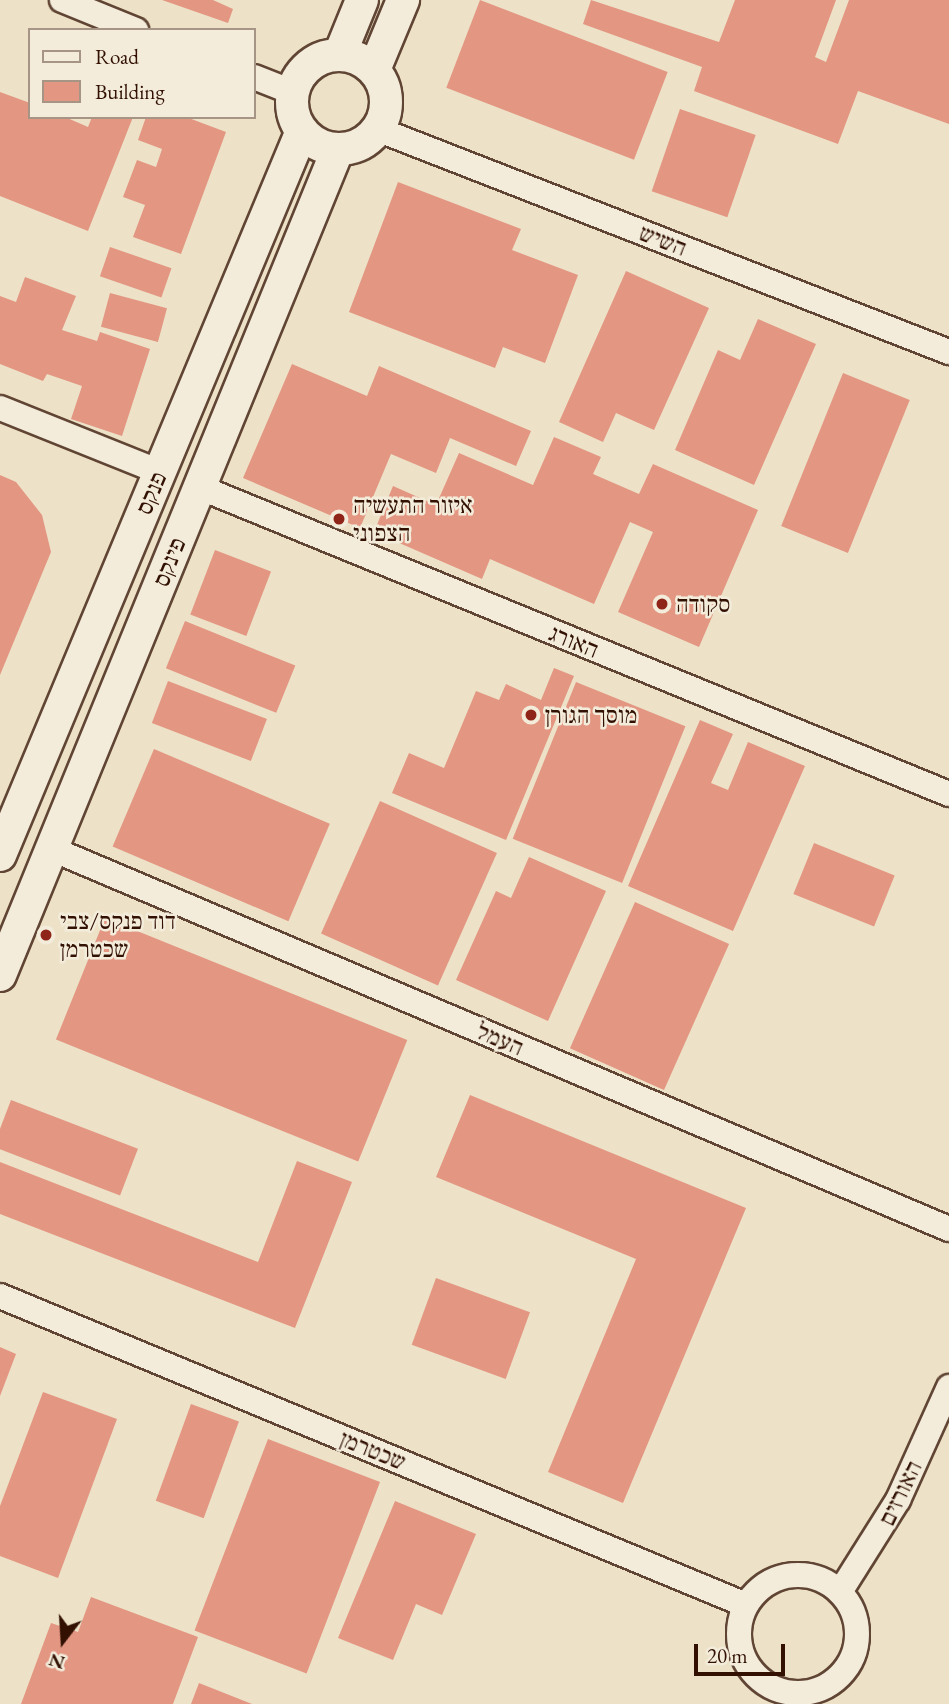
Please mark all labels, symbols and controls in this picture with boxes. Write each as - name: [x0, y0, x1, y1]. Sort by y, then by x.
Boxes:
- legend: [28, 28, 256, 119]
- text: Road: [95, 43, 139, 70]
- text: Building: [95, 78, 165, 105]
- street label: השיש: [635, 218, 691, 262]
- street label: פנקס: [129, 467, 173, 519]
- place label: איזור התעשיה הצפוני: [353, 491, 473, 547]
- marker: איזור התעשיה הצפוני: [331, 511, 347, 527]
- street label: פינקס: [146, 533, 192, 591]
- place label: סקודה: [676, 590, 730, 618]
- marker: סקודה: [654, 596, 670, 612]
- street label: האורג: [545, 618, 603, 664]
- place label: מוסך הגורן: [545, 701, 637, 729]
- marker: מוסך הגורן: [523, 707, 539, 723]
- place label: דוד פנקס/צבי שכטרמן: [60, 907, 176, 963]
- marker: דוד פנקס/צבי שכטרמן: [38, 927, 54, 943]
- street label: העמל: [472, 1016, 528, 1062]
- street label: שכטרמן: [336, 1424, 410, 1476]
- street label: האורזים: [872, 1456, 928, 1530]
- north arrow: [28, 1606, 98, 1676]
- scale bar: [697, 1630, 788, 1674]
- text: 20 m: [707, 1642, 748, 1669]
- text: N: [46, 1647, 68, 1676]

